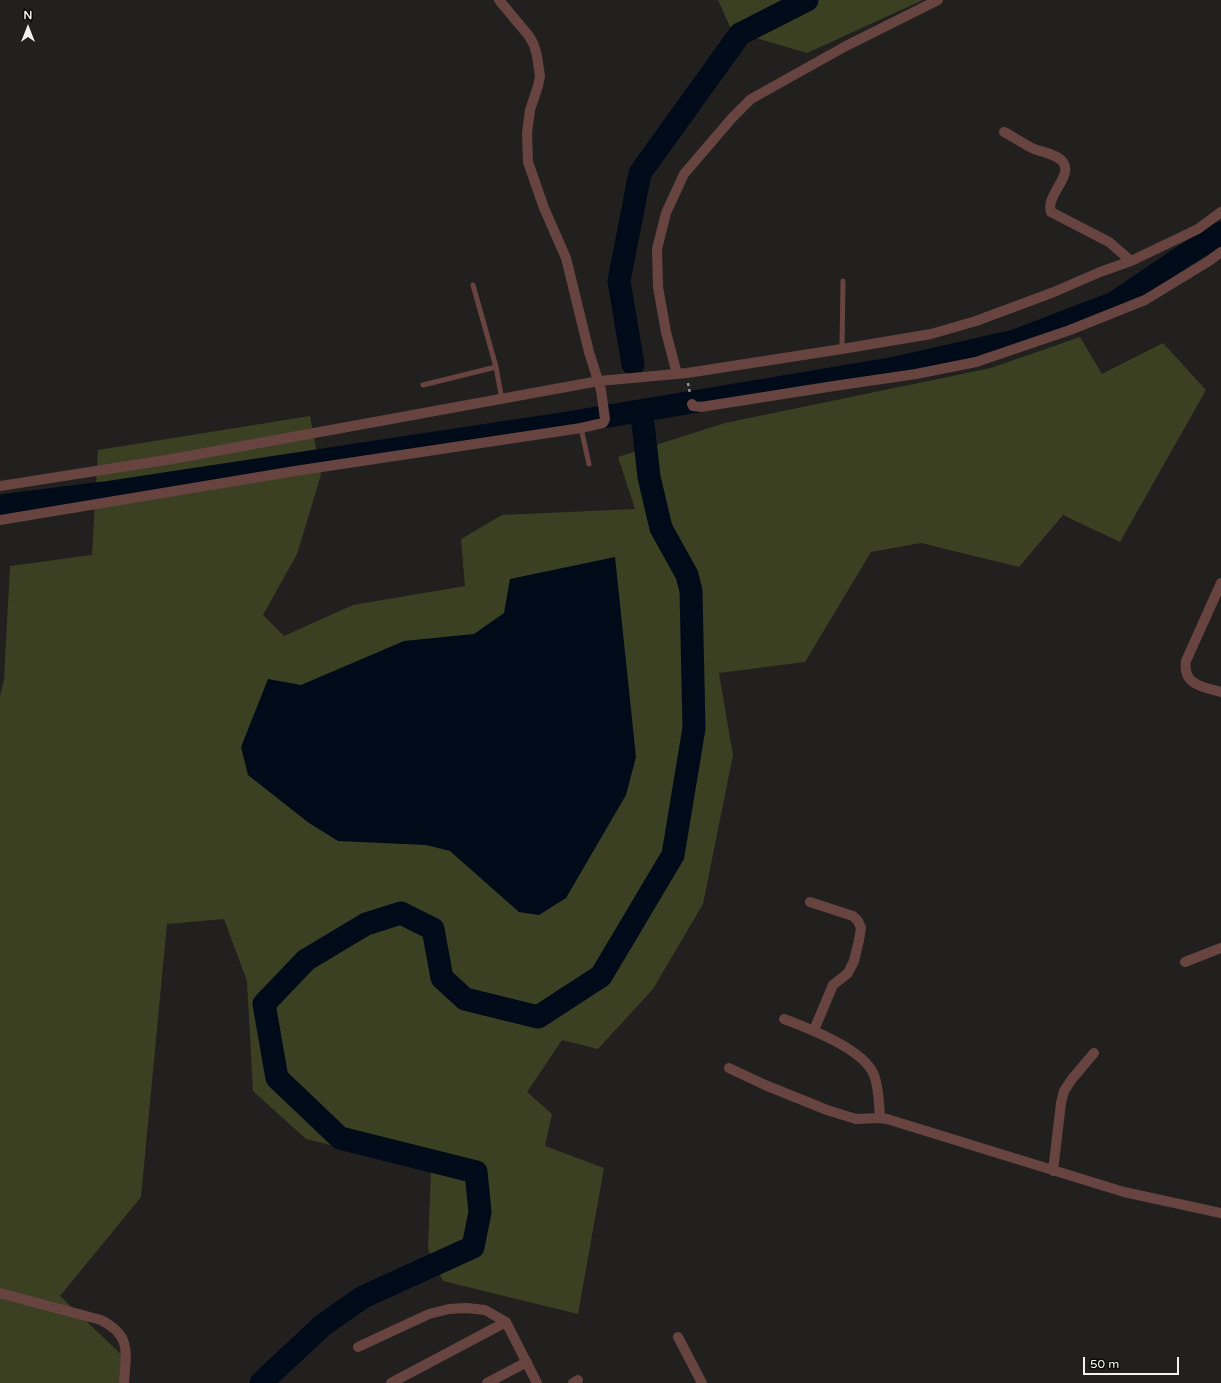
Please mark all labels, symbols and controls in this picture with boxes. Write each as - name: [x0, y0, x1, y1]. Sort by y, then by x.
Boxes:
- north arrow: [8, 8, 48, 48]
- text: N: [24, 9, 32, 22]
- scale bar: [1085, 1349, 1181, 1375]
- text: 50 m: [1090, 1357, 1119, 1371]

